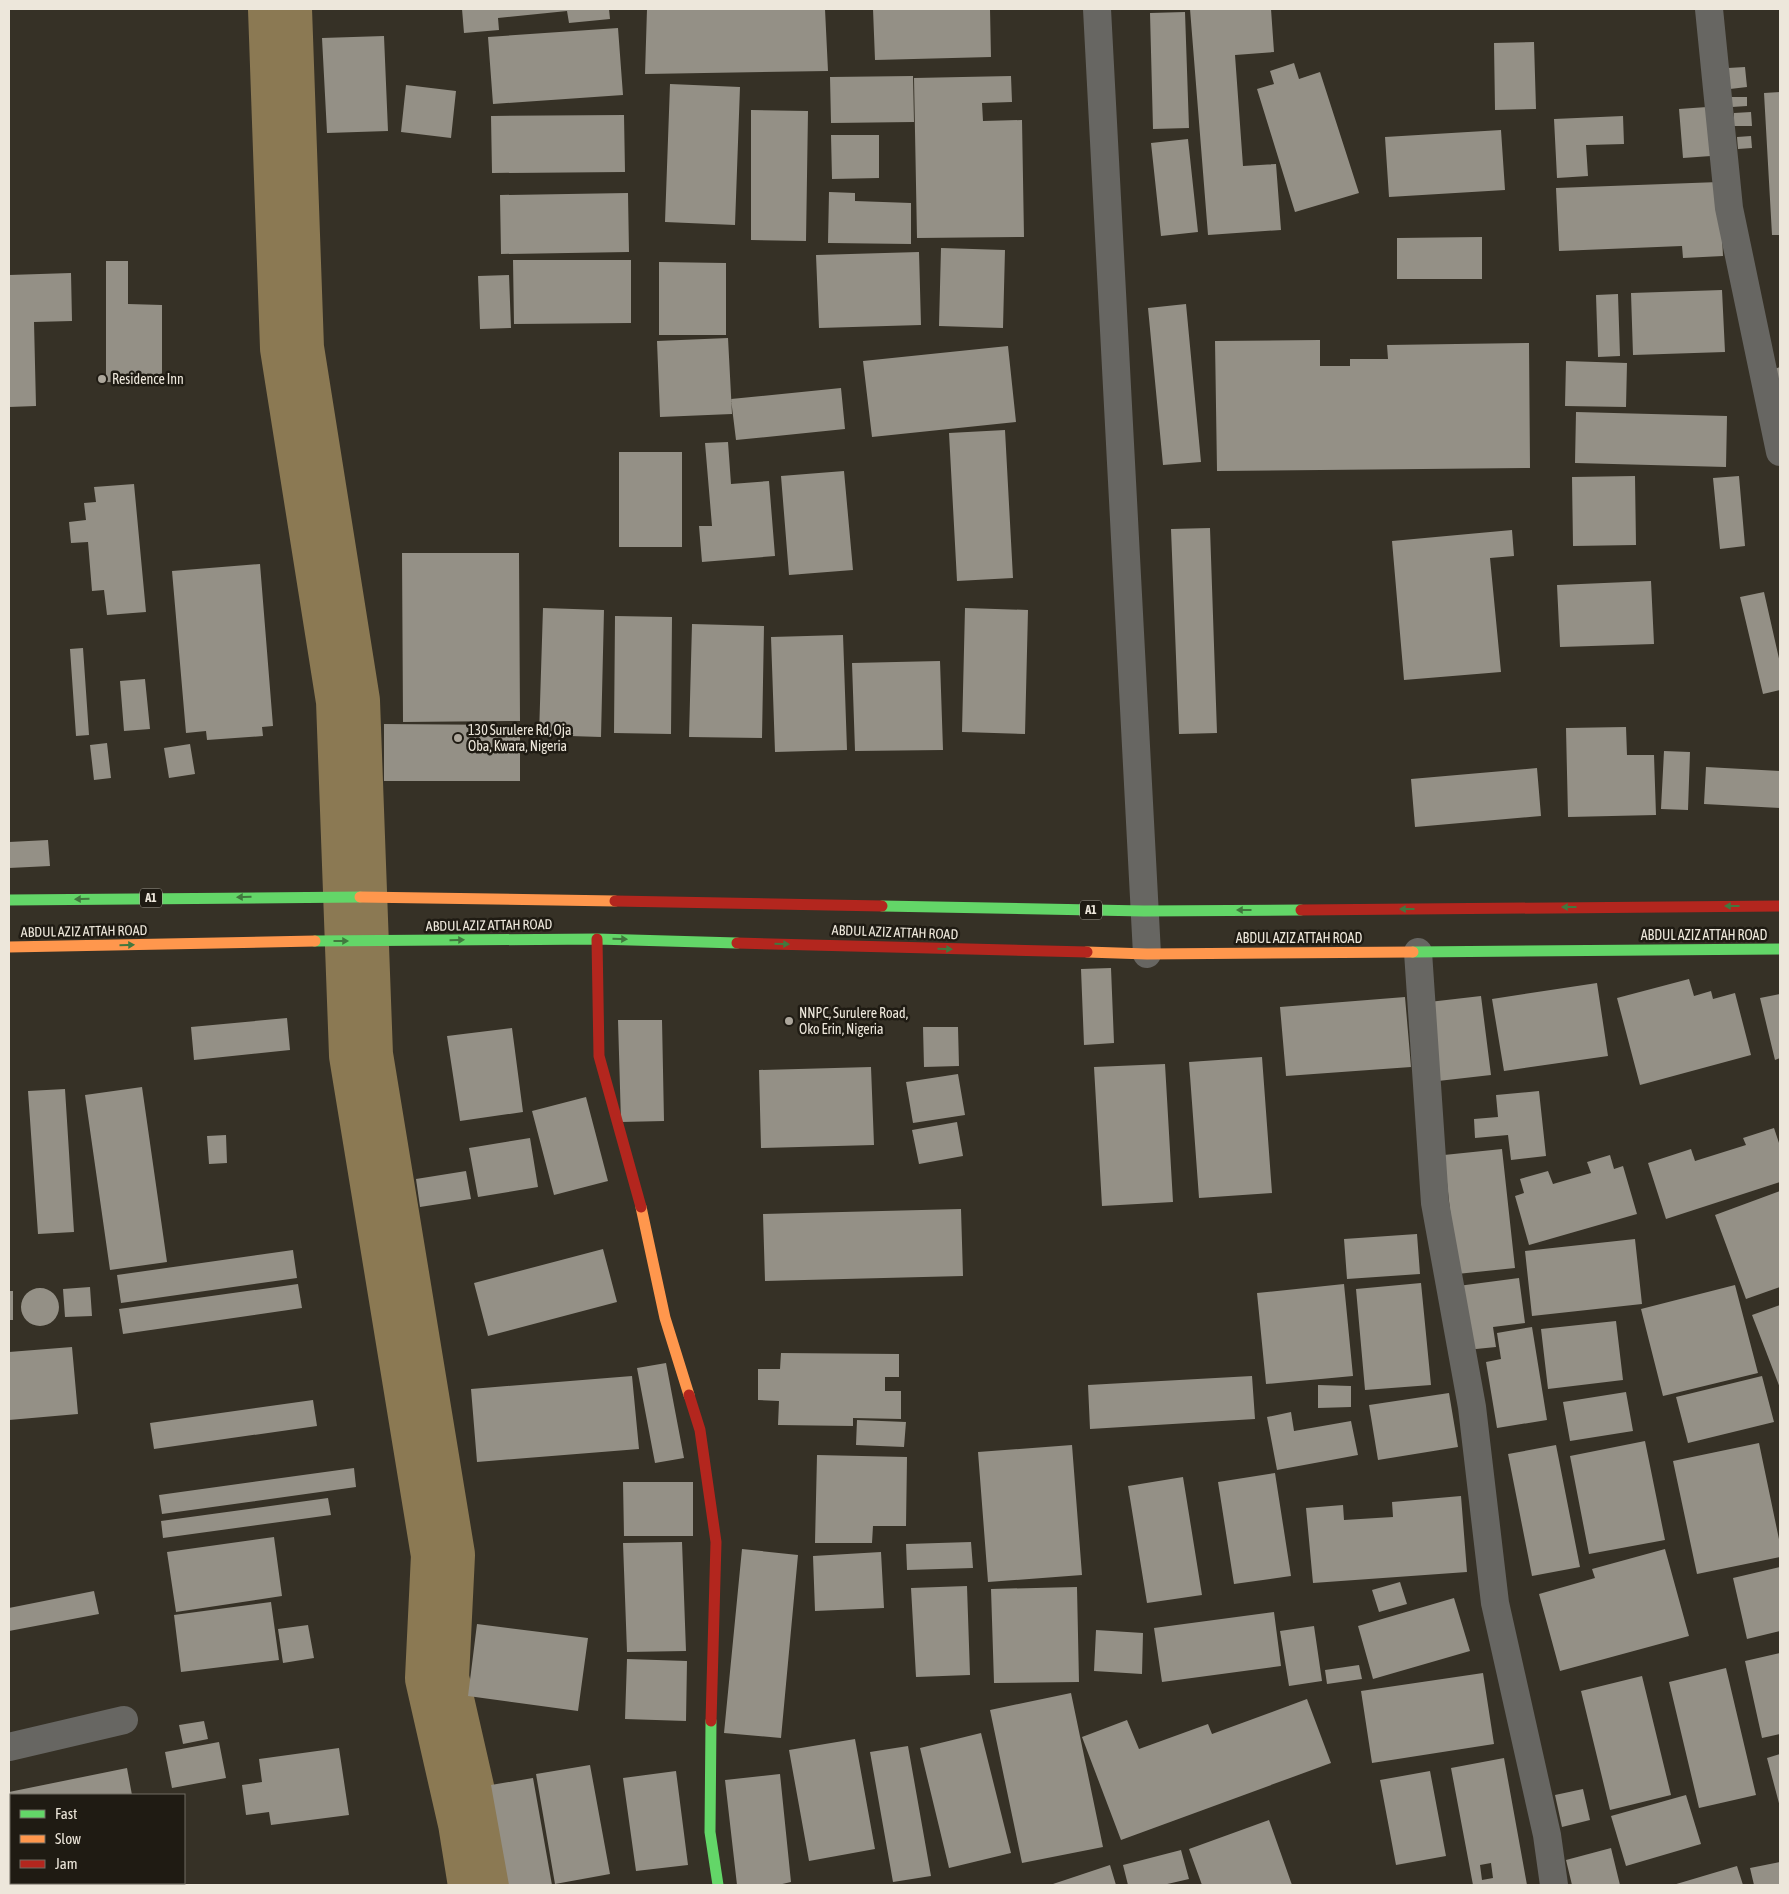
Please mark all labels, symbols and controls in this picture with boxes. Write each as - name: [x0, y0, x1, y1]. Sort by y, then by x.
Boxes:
- place label: Residence Inn: [112, 371, 184, 387]
- marker: Residence Inn: [96, 373, 108, 385]
- place label: 130 Surulere Rd, Oja Oba, Kwara, Nigeria: [468, 722, 571, 754]
- marker: 130 Surulere Rd, Oja Oba, Kwara, Nigeria: [452, 732, 464, 744]
- road number: A1: [140, 888, 162, 908]
- one-way arrow: [236, 893, 252, 901]
- one-way arrow: [73, 895, 89, 903]
- road number: A1: [1080, 900, 1102, 920]
- one-way arrow: [1723, 902, 1739, 910]
- one-way arrow: [1561, 903, 1577, 911]
- one-way arrow: [1398, 905, 1414, 913]
- one-way arrow: [1236, 906, 1252, 914]
- street label: ABDUL AZIZ ATTAH ROAD: [426, 916, 553, 934]
- street label: ABDUL AZIZ ATTAH ROAD: [21, 922, 148, 940]
- street label: ABDUL AZIZ ATTAH ROAD: [831, 922, 959, 942]
- street label: ABDUL AZIZ ATTAH ROAD: [1641, 927, 1767, 943]
- street label: ABDUL AZIZ ATTAH ROAD: [1236, 930, 1362, 946]
- one-way arrow: [612, 935, 628, 943]
- one-way arrow: [450, 936, 466, 944]
- one-way arrow: [334, 937, 350, 945]
- one-way arrow: [120, 940, 136, 948]
- one-way arrow: [775, 940, 791, 948]
- one-way arrow: [937, 945, 953, 953]
- place label: NNPC, Surulere Road, Oko Erin, Nigeria: [799, 1005, 908, 1037]
- marker: NNPC, Surulere Road, Oko Erin, Nigeria: [783, 1015, 795, 1027]
- legend: [10, 1794, 185, 1884]
- text: Fast: [55, 1805, 77, 1822]
- text: Slow: [55, 1830, 81, 1847]
- text: Jam: [55, 1855, 78, 1872]

